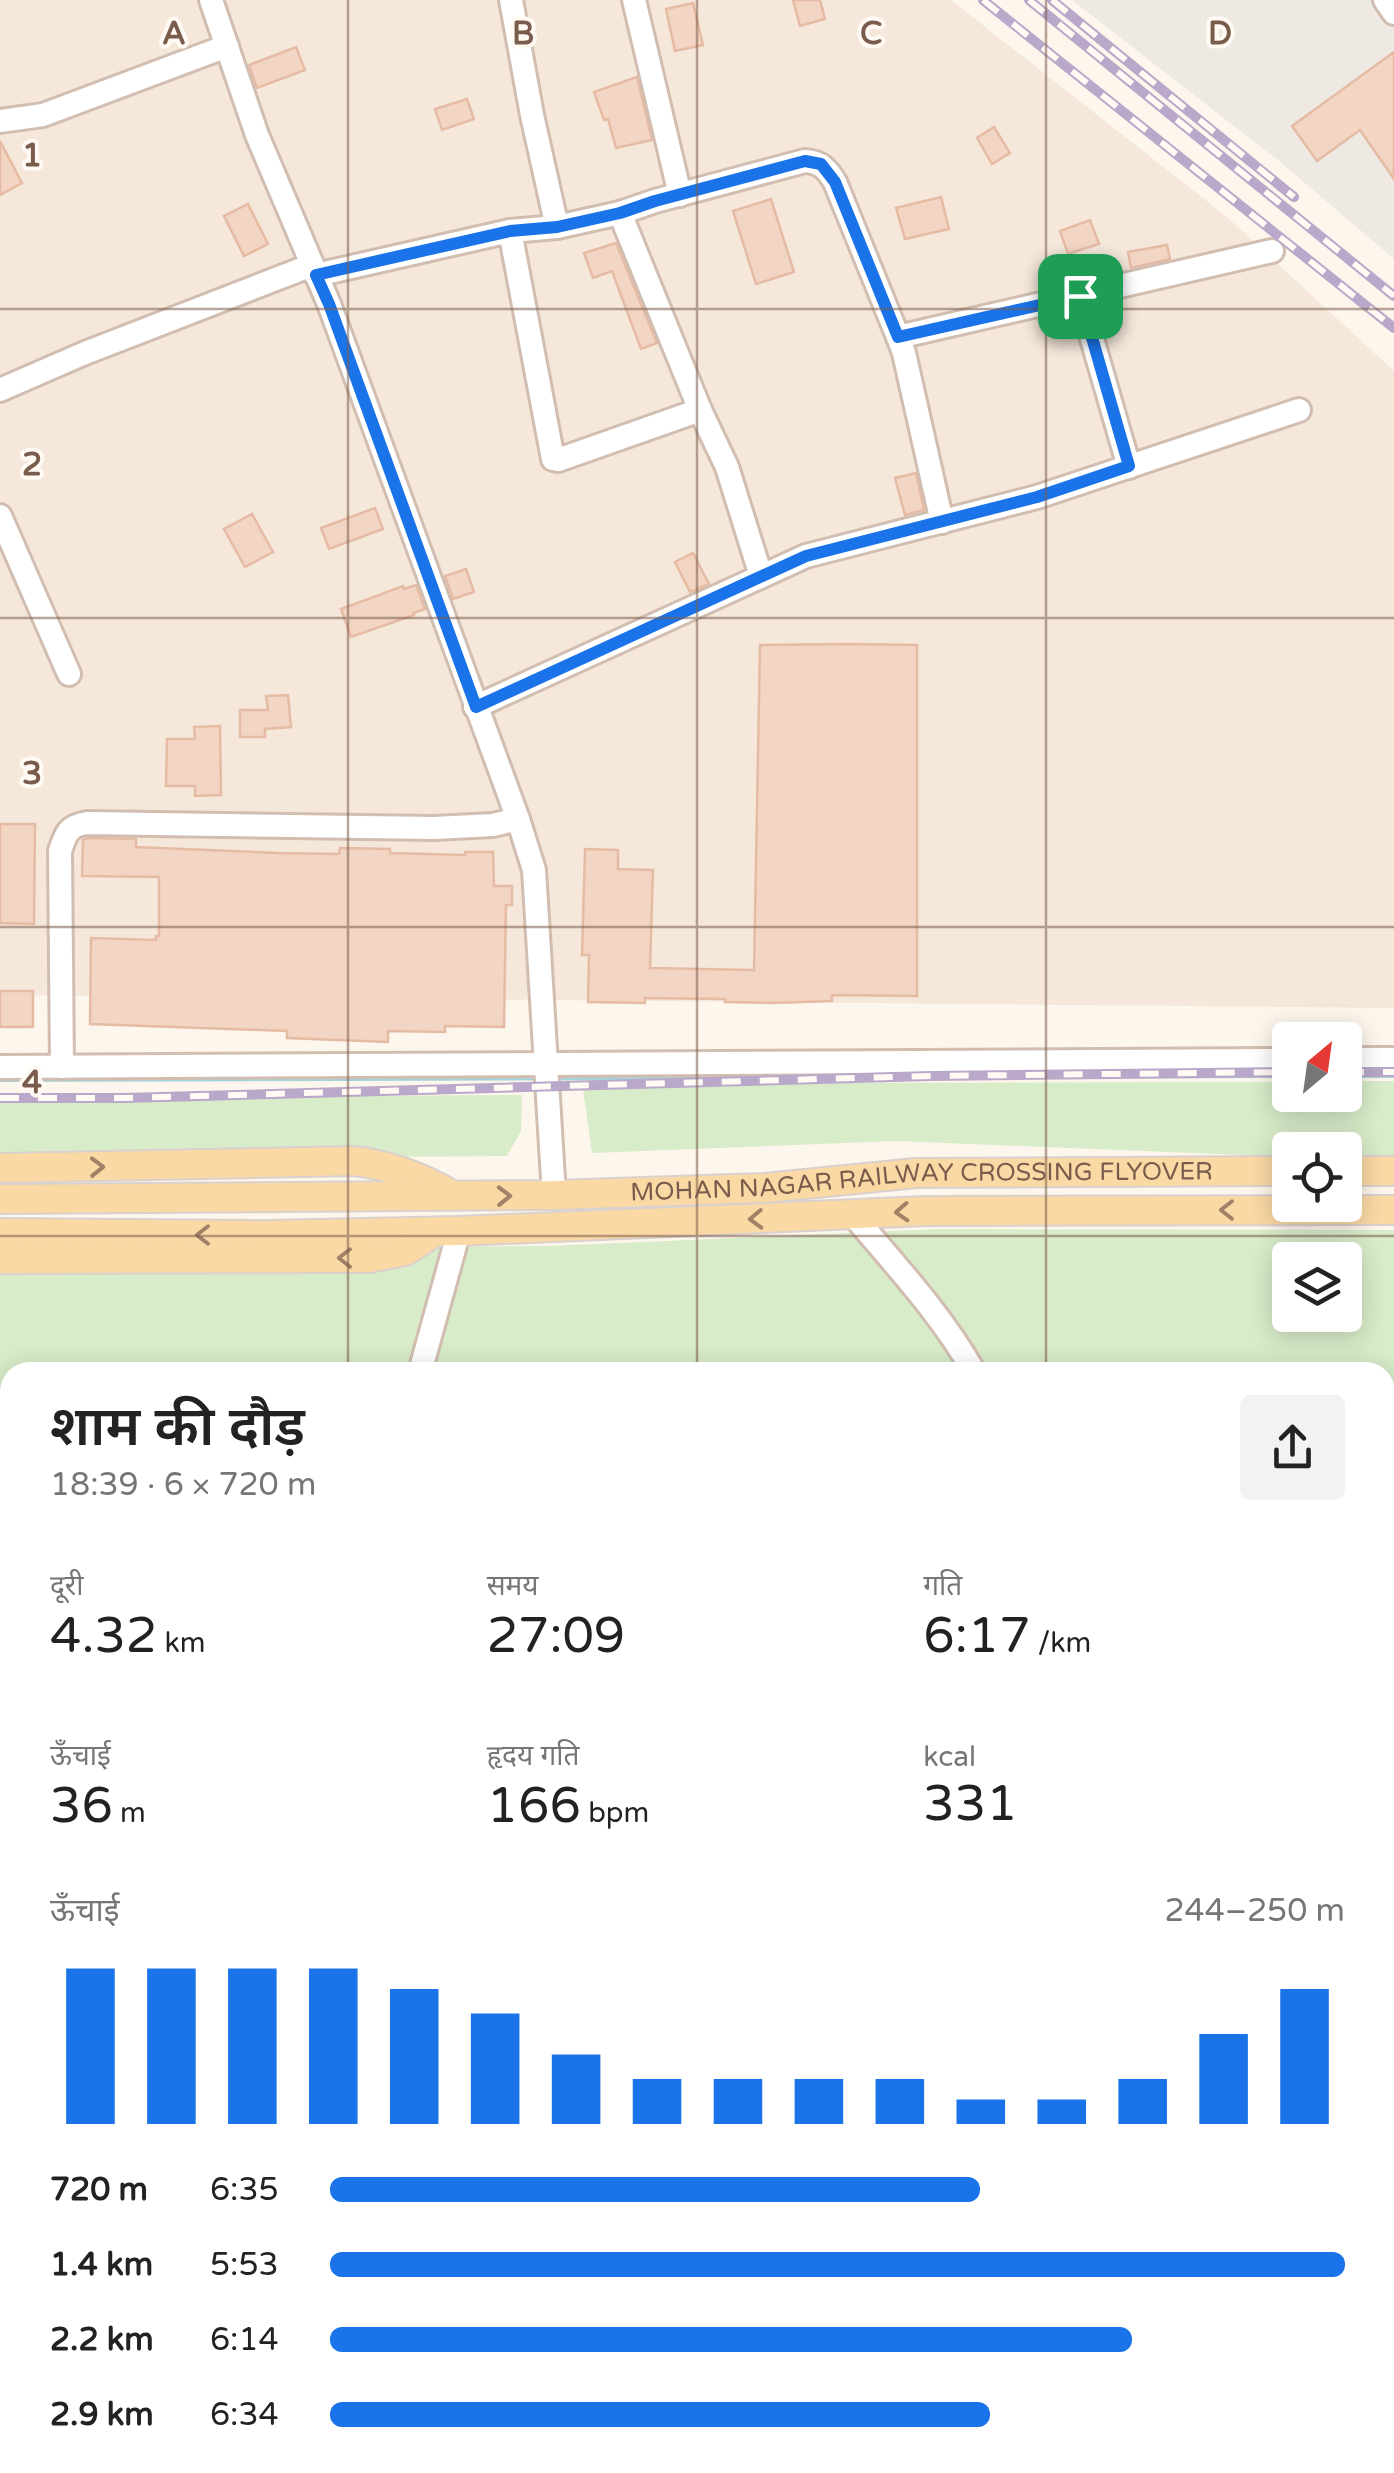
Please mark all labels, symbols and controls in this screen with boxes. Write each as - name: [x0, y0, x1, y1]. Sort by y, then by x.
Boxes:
- text: A: [162, 15, 186, 53]
- text: B: [512, 15, 534, 53]
- text: C: [860, 15, 882, 53]
- text: D: [1208, 15, 1232, 53]
- text: 1: [22, 137, 42, 175]
- pin: [1038, 254, 1123, 339]
- icon: arrive: [1053, 269, 1108, 324]
- text: 2: [22, 446, 42, 484]
- text: 3: [22, 755, 42, 793]
- north arrow: [1272, 1022, 1362, 1112]
- map controls: [1272, 1022, 1362, 1332]
- text: 4: [22, 1064, 42, 1102]
- button: locate: [1272, 1132, 1362, 1222]
- one-way arrow: [90, 1156, 106, 1177]
- street label: MOHAN NAGAR RAILWAY CROSSING FLYOVER: [630, 1156, 1213, 1207]
- one-way arrow: [497, 1185, 513, 1206]
- one-way arrow: [1218, 1199, 1234, 1221]
- one-way arrow: [893, 1202, 909, 1223]
- one-way arrow: [747, 1209, 763, 1230]
- one-way arrow: [194, 1224, 210, 1245]
- button: layers: [1272, 1242, 1362, 1332]
- one-way arrow: [337, 1247, 352, 1269]
- text: शाम की दौड़: [50, 1395, 305, 1461]
- button: share: [1240, 1395, 1345, 1500]
- text: 18:39 · 6 × 720 m: [50, 1466, 316, 1504]
- text: दूरी: [50, 1569, 84, 1603]
- text: समय: [487, 1569, 539, 1603]
- text: गति: [923, 1569, 962, 1603]
- text: 4.32: [50, 1606, 157, 1666]
- text: 27:09: [487, 1606, 625, 1666]
- text: 6:17: [923, 1606, 1031, 1666]
- text: km: [157, 1626, 205, 1660]
- text: /km: [1031, 1626, 1091, 1660]
- text: ऊँचाई: [50, 1739, 111, 1773]
- text: हृदय गति: [487, 1739, 579, 1773]
- text: kcal: [923, 1740, 976, 1774]
- text: 331: [923, 1774, 1018, 1834]
- text: 36: [50, 1776, 113, 1836]
- text: 166: [487, 1776, 581, 1836]
- text: m: [113, 1796, 146, 1830]
- text: bpm: [581, 1796, 649, 1830]
- text: ऊँचाई: [50, 1892, 119, 1930]
- text: 244–250 m: [1165, 1892, 1345, 1930]
- text: 720 m: [50, 2171, 148, 2209]
- text: 6:35: [210, 2171, 279, 2209]
- text: 1.4 km: [50, 2246, 153, 2284]
- text: 5:53: [210, 2246, 279, 2284]
- text: 2.2 km: [50, 2321, 154, 2359]
- text: 6:14: [210, 2321, 279, 2359]
- text: 2.9 km: [50, 2396, 154, 2434]
- text: 6:34: [210, 2396, 279, 2434]

